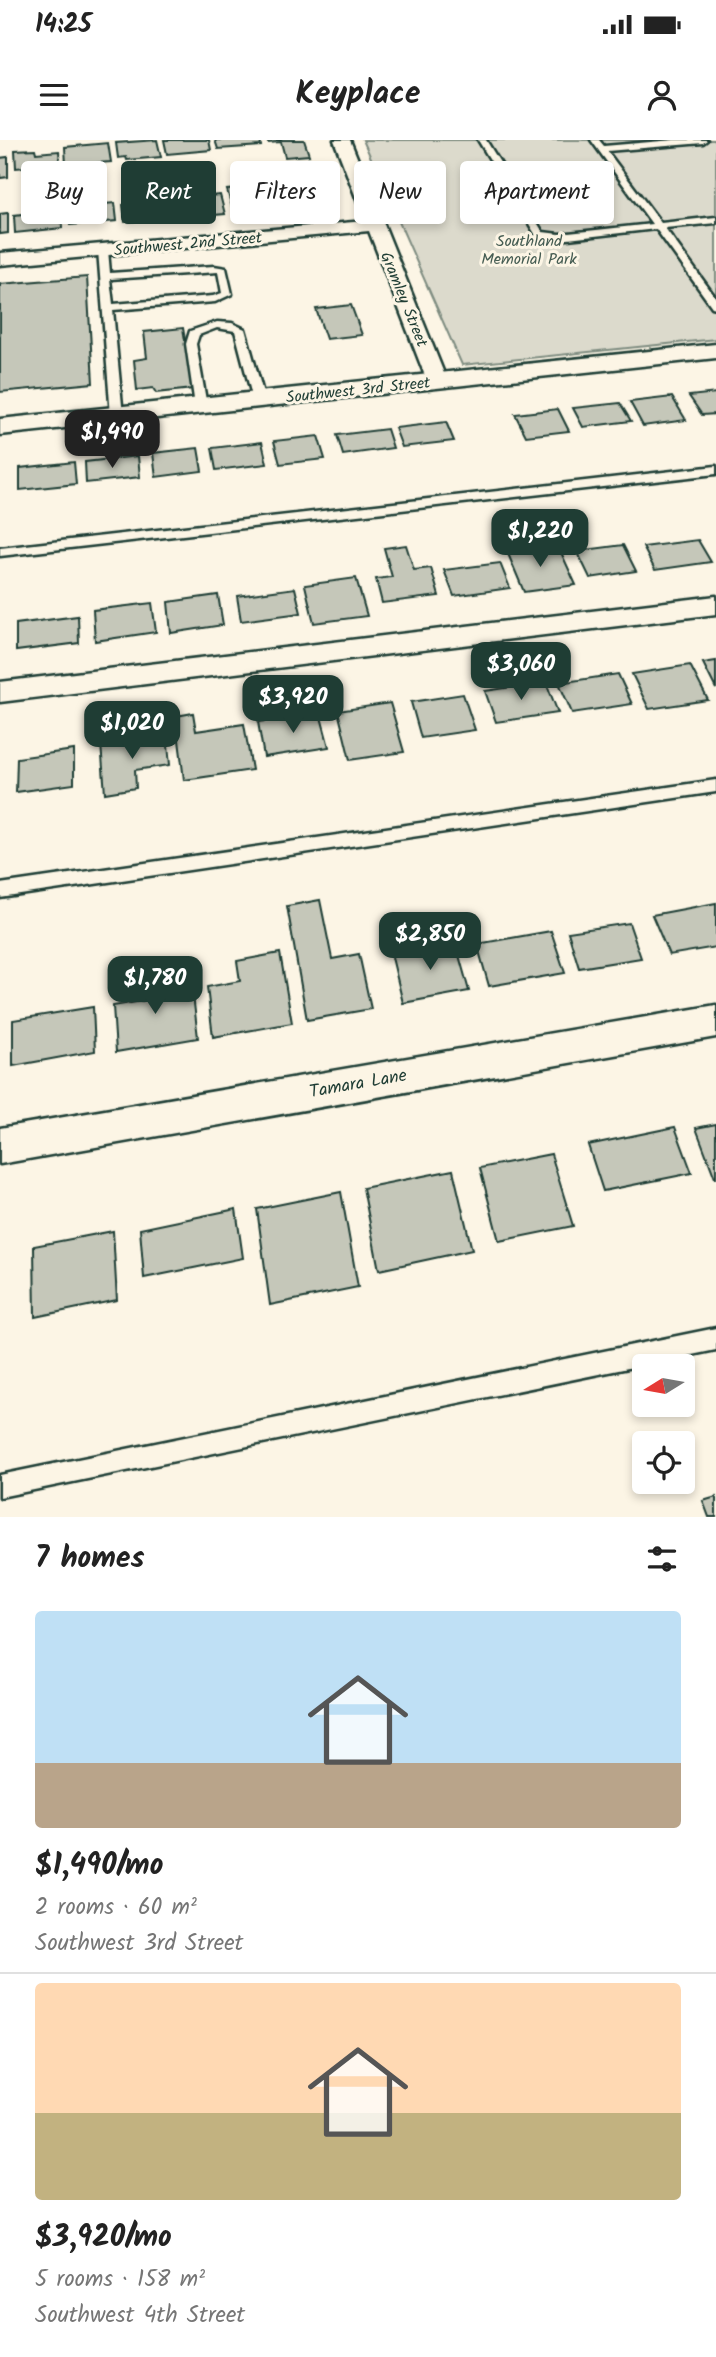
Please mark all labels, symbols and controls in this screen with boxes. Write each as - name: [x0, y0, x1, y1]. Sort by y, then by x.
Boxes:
- text: 14:25: [35, 4, 92, 46]
- text: Keyplace: [296, 69, 420, 120]
- icon: menu: [35, 76, 73, 114]
- icon: person: [643, 76, 681, 114]
- chip: Buy: [21, 161, 107, 224]
- chip: Rent: [121, 161, 216, 224]
- chip: Filters: [230, 161, 340, 224]
- chip: New: [354, 161, 446, 224]
- chip: Apartment: [460, 161, 614, 224]
- street label: Southwest 2nd Street: [113, 226, 264, 263]
- park label: Southland Memorial Park: [481, 229, 577, 272]
- street label: Gramley Street: [373, 248, 434, 352]
- street label: Southwest 3rd Street: [285, 370, 432, 411]
- pin: $1,490: [55, 410, 169, 470]
- text: $1,490: [81, 415, 143, 451]
- pin: $1,220: [483, 510, 597, 569]
- text: $1,220: [507, 514, 573, 550]
- pin: $3,060: [464, 643, 578, 702]
- text: $3,060: [487, 647, 555, 683]
- pin: $3,920: [236, 676, 350, 735]
- text: $3,920: [258, 680, 328, 716]
- pin: $1,020: [75, 702, 189, 761]
- text: $1,020: [100, 706, 164, 742]
- pin: $2,850: [373, 912, 487, 972]
- text: $2,850: [395, 917, 465, 953]
- pin: $1,780: [98, 956, 212, 1016]
- text: $1,780: [124, 961, 186, 997]
- street label: Tamara Lane: [307, 1062, 409, 1107]
- north arrow: [632, 1354, 695, 1418]
- map controls: [632, 1354, 695, 1494]
- button: locate: [632, 1431, 695, 1494]
- text: 7 homes: [35, 1535, 145, 1583]
- icon: filters: [643, 1540, 681, 1578]
- icon: home: [295, 1657, 421, 1783]
- text: $1,490/mo: [35, 1842, 163, 1890]
- text: 2 rooms · 60 m²: [35, 1890, 197, 1926]
- text: Southwest 3rd Street: [35, 1926, 243, 1962]
- icon: home: [295, 2029, 421, 2155]
- text: $3,920/mo: [35, 2214, 172, 2262]
- text: 5 rooms · 158 m²: [35, 2262, 205, 2298]
- text: Southwest 4th Street: [35, 2298, 245, 2334]

